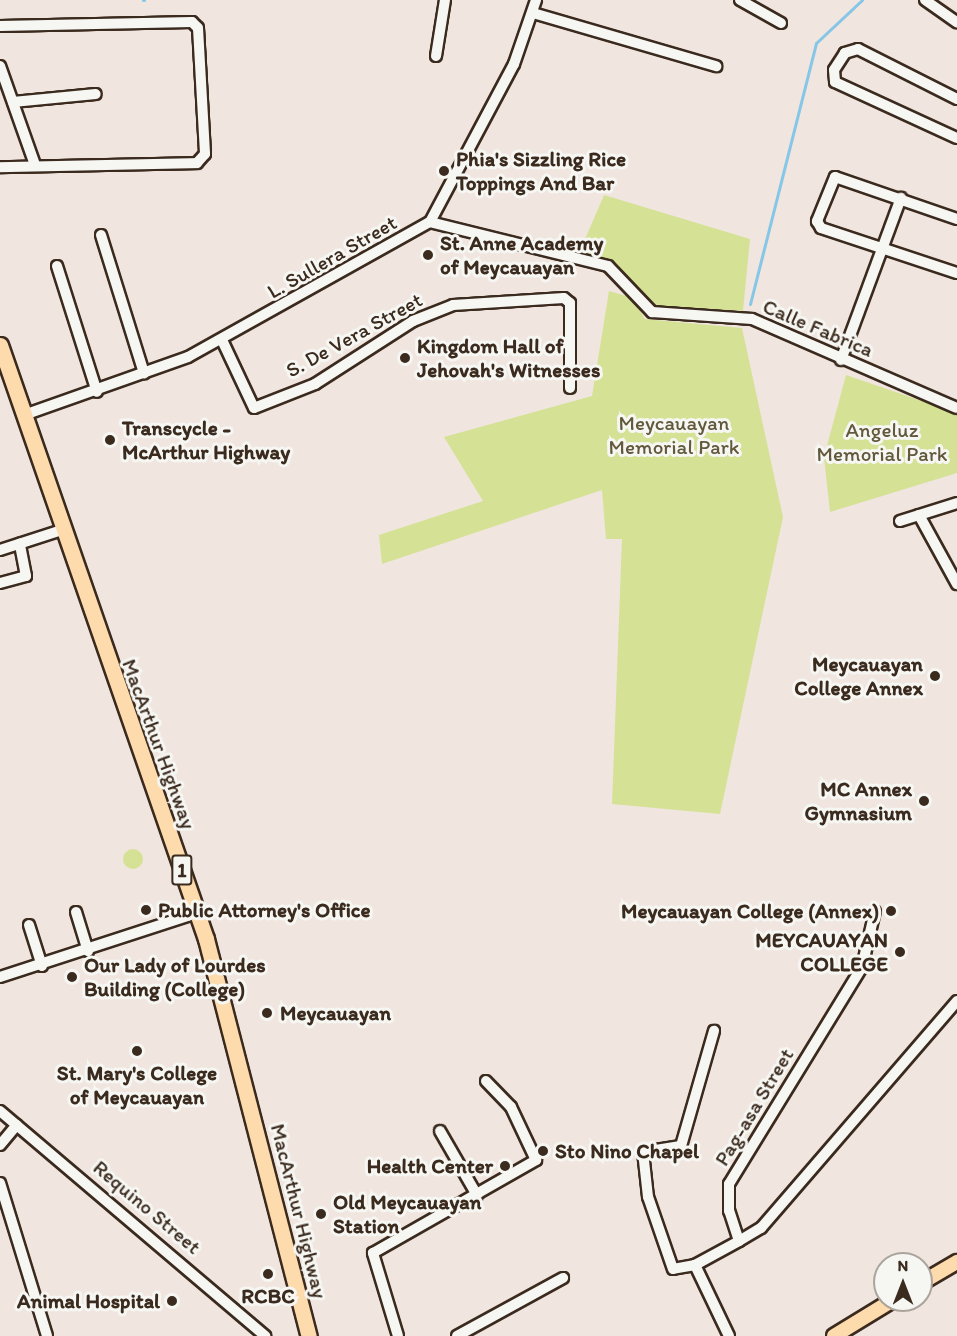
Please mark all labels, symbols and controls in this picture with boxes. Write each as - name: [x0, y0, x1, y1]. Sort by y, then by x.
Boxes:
- place label: Phia's Sizzling Rice Toppings And Bar: [456, 146, 626, 196]
- marker: Phia's Sizzling Rice Toppings And Bar: [437, 164, 451, 178]
- street label: L. Sullera Street: [263, 210, 401, 304]
- place label: St. Anne Academy of Meycauayan: [440, 230, 604, 280]
- marker: St. Anne Academy of Meycauayan: [421, 248, 435, 262]
- street label: S. De Vera Street: [282, 287, 426, 383]
- street label: Calle Fabrica: [759, 294, 877, 362]
- place label: Kingdom Hall of Jehovah's Witnesses: [417, 333, 600, 383]
- marker: Kingdom Hall of Jehovah's Witnesses: [398, 351, 412, 365]
- park label: Meycauayan Memorial Park: [608, 410, 740, 460]
- place label: Transcycle - McArthur Highway: [122, 415, 289, 465]
- park label: Angeluz Memorial Park: [816, 417, 948, 467]
- marker: Transcycle - McArthur Highway: [103, 433, 117, 447]
- place label: Meycauayan College Annex: [794, 651, 923, 701]
- street label: MacArthur Highway: [117, 656, 201, 832]
- marker: Meycauayan College Annex: [928, 669, 942, 683]
- place label: MC Annex Gymnasium: [805, 776, 912, 826]
- marker: MC Annex Gymnasium: [917, 794, 931, 808]
- road number: 1: [170, 853, 194, 887]
- place label: Public Attorney's Office: [158, 897, 371, 923]
- place label: Meycauayan College (Annex): [621, 898, 879, 924]
- marker: Public Attorney's Office: [139, 903, 153, 917]
- marker: Meycauayan College (Annex): [884, 904, 898, 918]
- place label: MEYCAUAYAN COLLEGE: [755, 927, 888, 977]
- marker: MEYCAUAYAN COLLEGE: [893, 945, 907, 959]
- place label: Our Lady of Lourdes Building (College): [84, 952, 267, 1002]
- marker: Our Lady of Lourdes Building (College): [65, 970, 79, 984]
- place label: Meycauayan: [280, 1000, 391, 1026]
- marker: Meycauayan: [258, 1004, 276, 1022]
- marker: St. Mary's College of Meycauayan: [130, 1044, 144, 1058]
- street label: Pag-asa Street: [709, 1044, 799, 1170]
- place label: St. Mary's College of Meycauayan: [57, 1060, 217, 1110]
- street label: MacArthur Highway: [265, 1122, 333, 1300]
- place label: Sto Nino Chapel: [555, 1138, 699, 1164]
- marker: Sto Nino Chapel: [536, 1144, 550, 1158]
- place label: Health Center: [367, 1153, 493, 1179]
- street label: Requino Street: [88, 1155, 206, 1259]
- marker: Health Center: [498, 1159, 512, 1173]
- place label: Old Meycauayan Station: [333, 1189, 481, 1239]
- marker: Old Meycauayan Station: [314, 1207, 328, 1221]
- north arrow: [873, 1252, 933, 1312]
- text: N: [898, 1256, 908, 1275]
- marker: RCBC: [261, 1267, 275, 1281]
- place label: RCBC: [241, 1283, 295, 1309]
- place label: Animal Hospital: [16, 1288, 160, 1314]
- marker: Animal Hospital: [165, 1294, 179, 1308]

